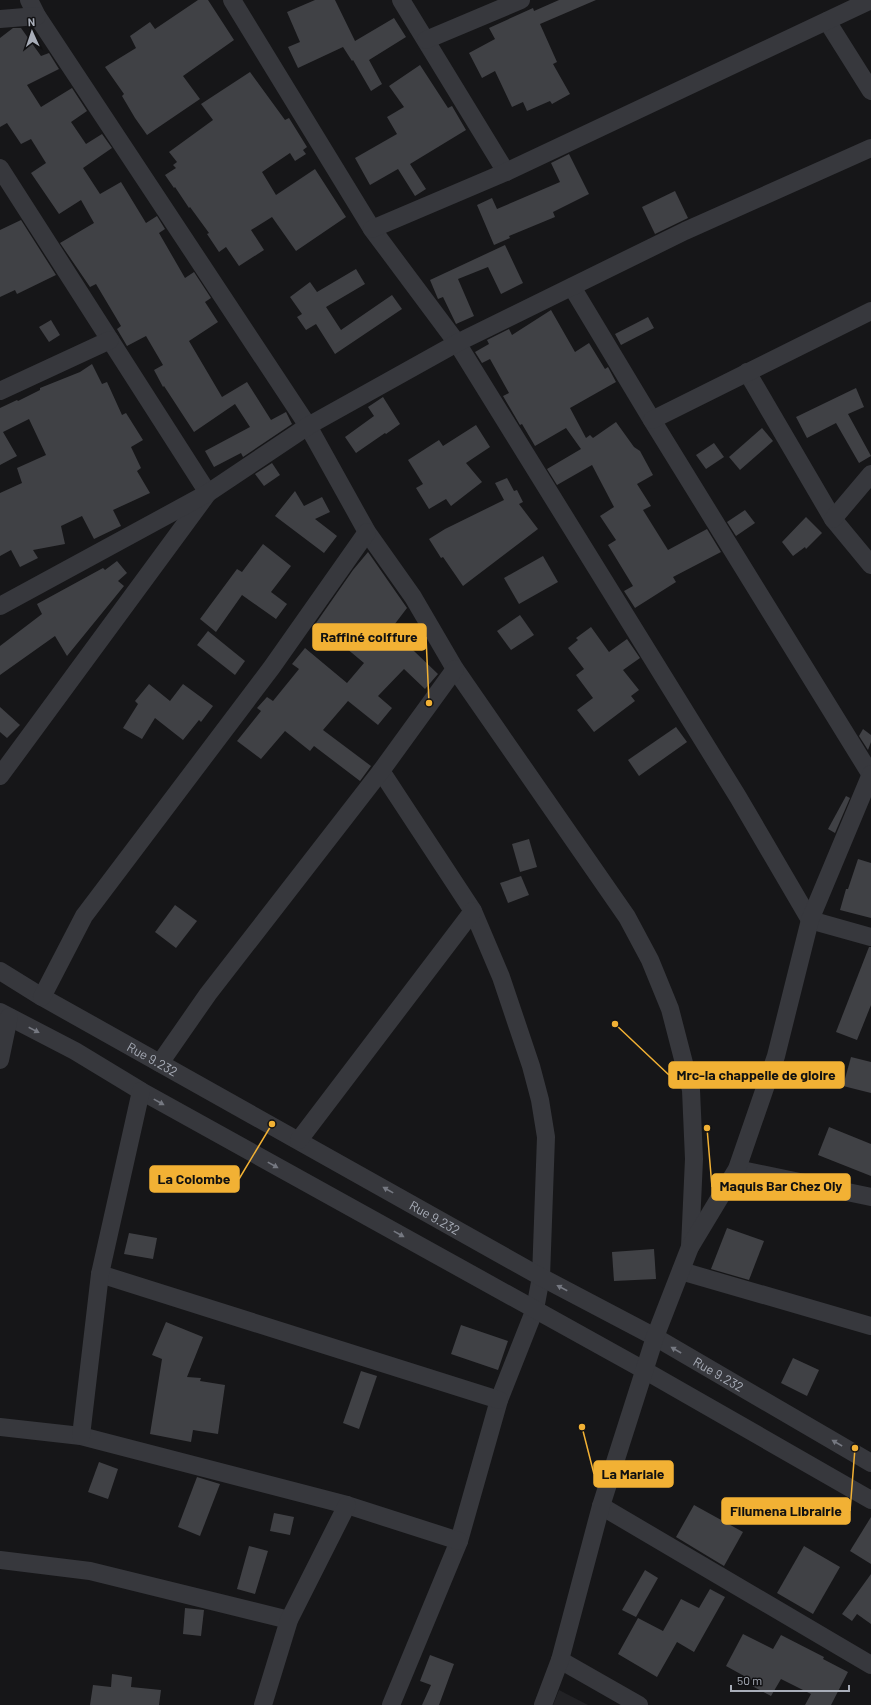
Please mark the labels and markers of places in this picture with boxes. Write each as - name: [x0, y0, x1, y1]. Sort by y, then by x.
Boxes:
- callout: Raffiné coiffure: [313, 624, 426, 650]
- callout: Mrc-la chappelle de gloire: [669, 1062, 844, 1088]
- callout: La Colombe: [150, 1166, 239, 1192]
- callout: Maquis Bar Chez Oly: [712, 1174, 850, 1200]
- callout: La Mariale: [594, 1461, 673, 1487]
- callout: Filumena Librairie: [722, 1498, 850, 1524]

